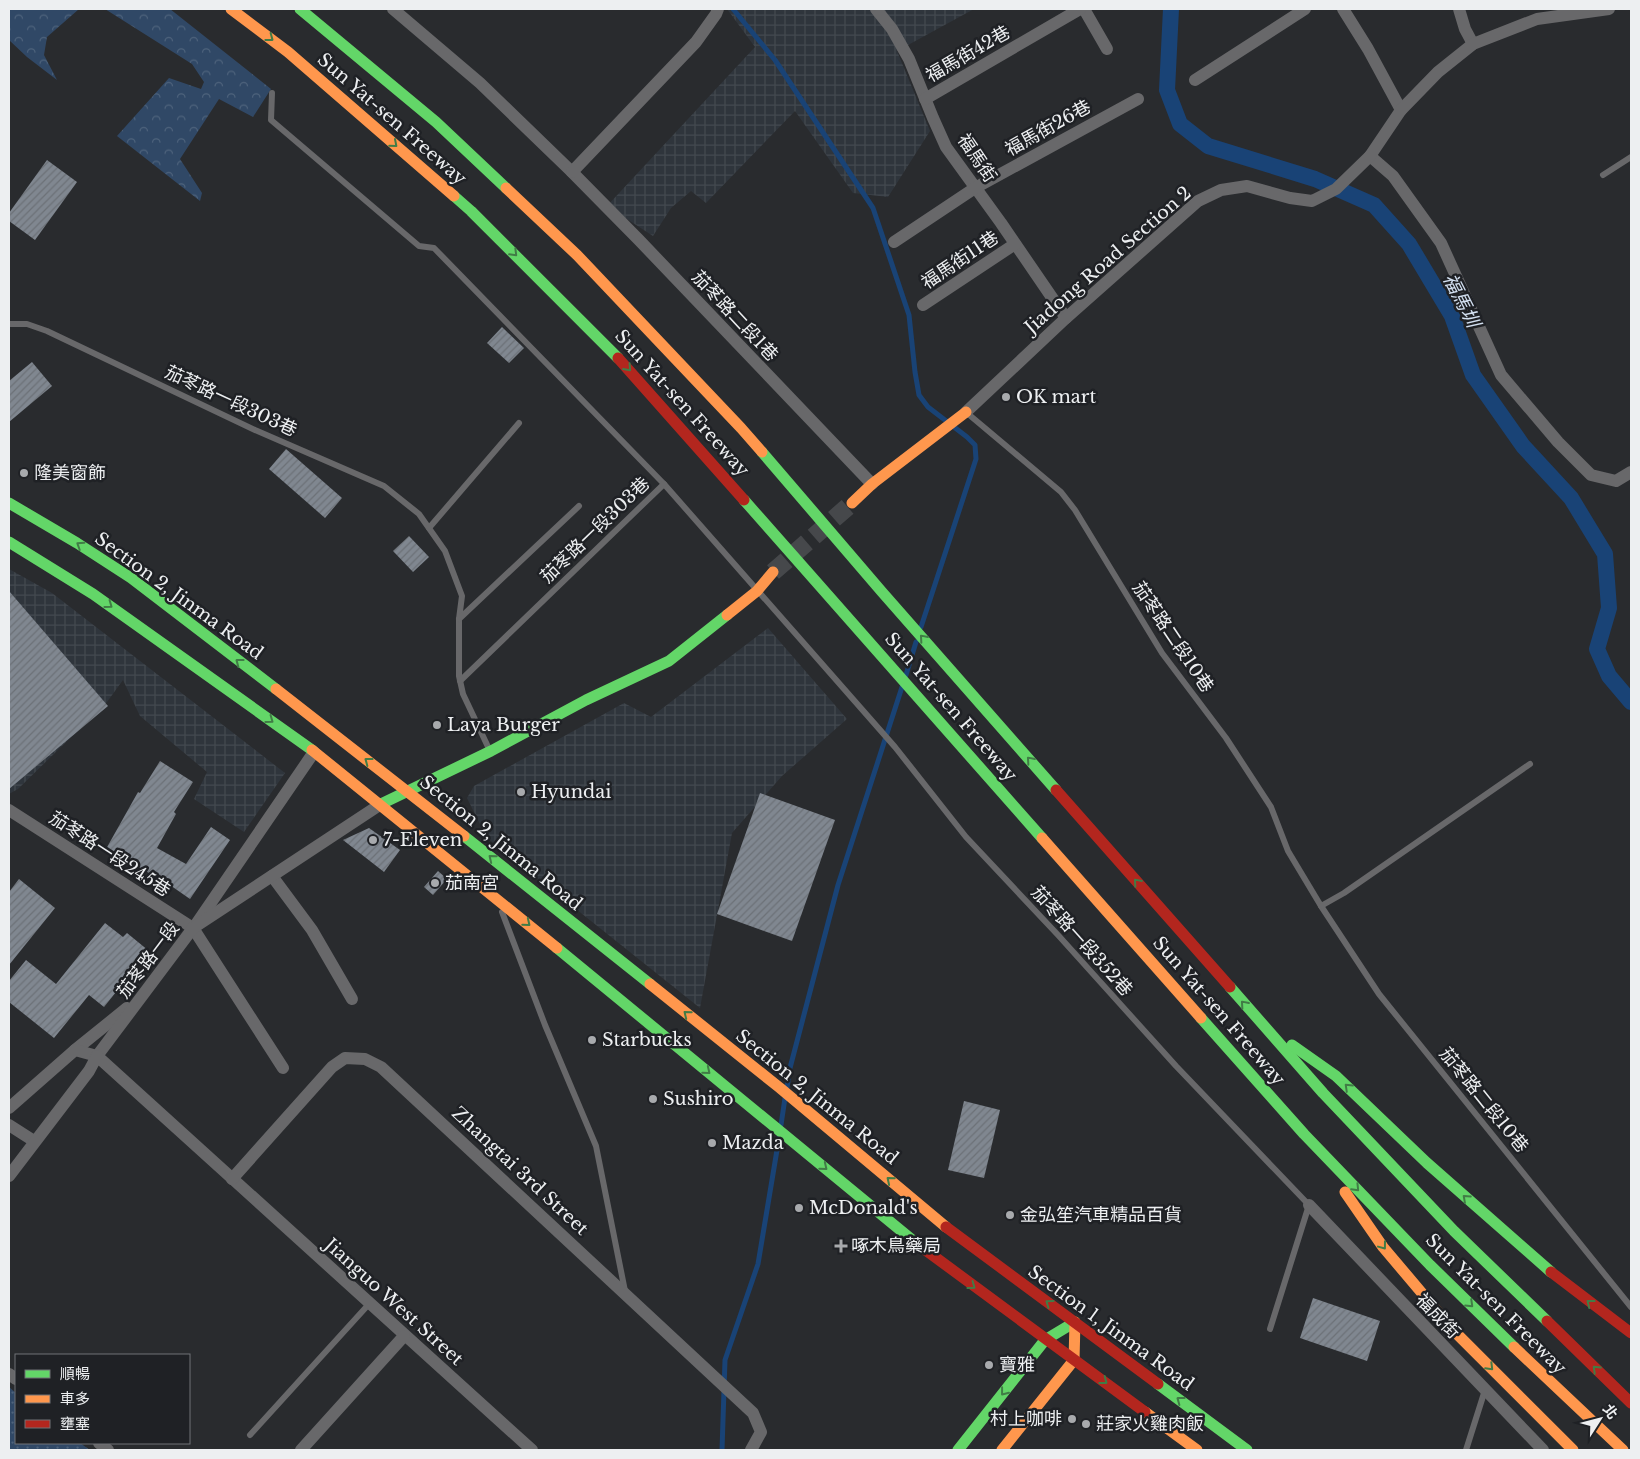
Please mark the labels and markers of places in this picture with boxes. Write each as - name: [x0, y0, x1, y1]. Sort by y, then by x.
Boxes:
- place label: OK mart: [1016, 386, 1096, 408]
- marker: OK mart: [1000, 391, 1012, 403]
- place label: 隆美窗飾: [34, 462, 106, 484]
- marker: 隆美窗飾: [18, 467, 30, 479]
- place label: Laya Burger: [447, 714, 560, 736]
- marker: Laya Burger: [431, 719, 443, 731]
- place label: Hyundai: [531, 781, 611, 803]
- marker: Hyundai: [515, 786, 527, 798]
- place label: 7-Eleven: [383, 829, 462, 851]
- marker: 7-Eleven: [367, 834, 379, 846]
- place label: 茄南宮: [445, 872, 499, 894]
- marker: 茄南宮: [429, 877, 441, 889]
- place label: Starbucks: [602, 1029, 692, 1051]
- marker: Starbucks: [586, 1034, 598, 1046]
- place label: Sushiro: [663, 1088, 734, 1110]
- marker: Sushiro: [647, 1093, 659, 1105]
- place label: Mazda: [722, 1132, 784, 1154]
- marker: Mazda: [706, 1137, 718, 1149]
- place label: McDonald's: [809, 1197, 918, 1219]
- marker: McDonald's: [793, 1202, 805, 1214]
- place label: 金弘笙汽車精品百貨: [1020, 1204, 1182, 1226]
- marker: 金弘笙汽車精品百貨: [1004, 1209, 1016, 1221]
- place label: 啄木鳥藥局: [851, 1235, 941, 1257]
- marker: 啄木鳥藥局: [835, 1240, 847, 1252]
- place label: 寶雅: [999, 1354, 1035, 1376]
- marker: 寶雅: [983, 1359, 995, 1371]
- place label: 村上咖啡: [990, 1408, 1062, 1430]
- marker: 村上咖啡: [1066, 1413, 1078, 1425]
- place label: 莊家火雞肉飯: [1096, 1413, 1204, 1435]
- marker: 莊家火雞肉飯: [1080, 1418, 1092, 1430]

